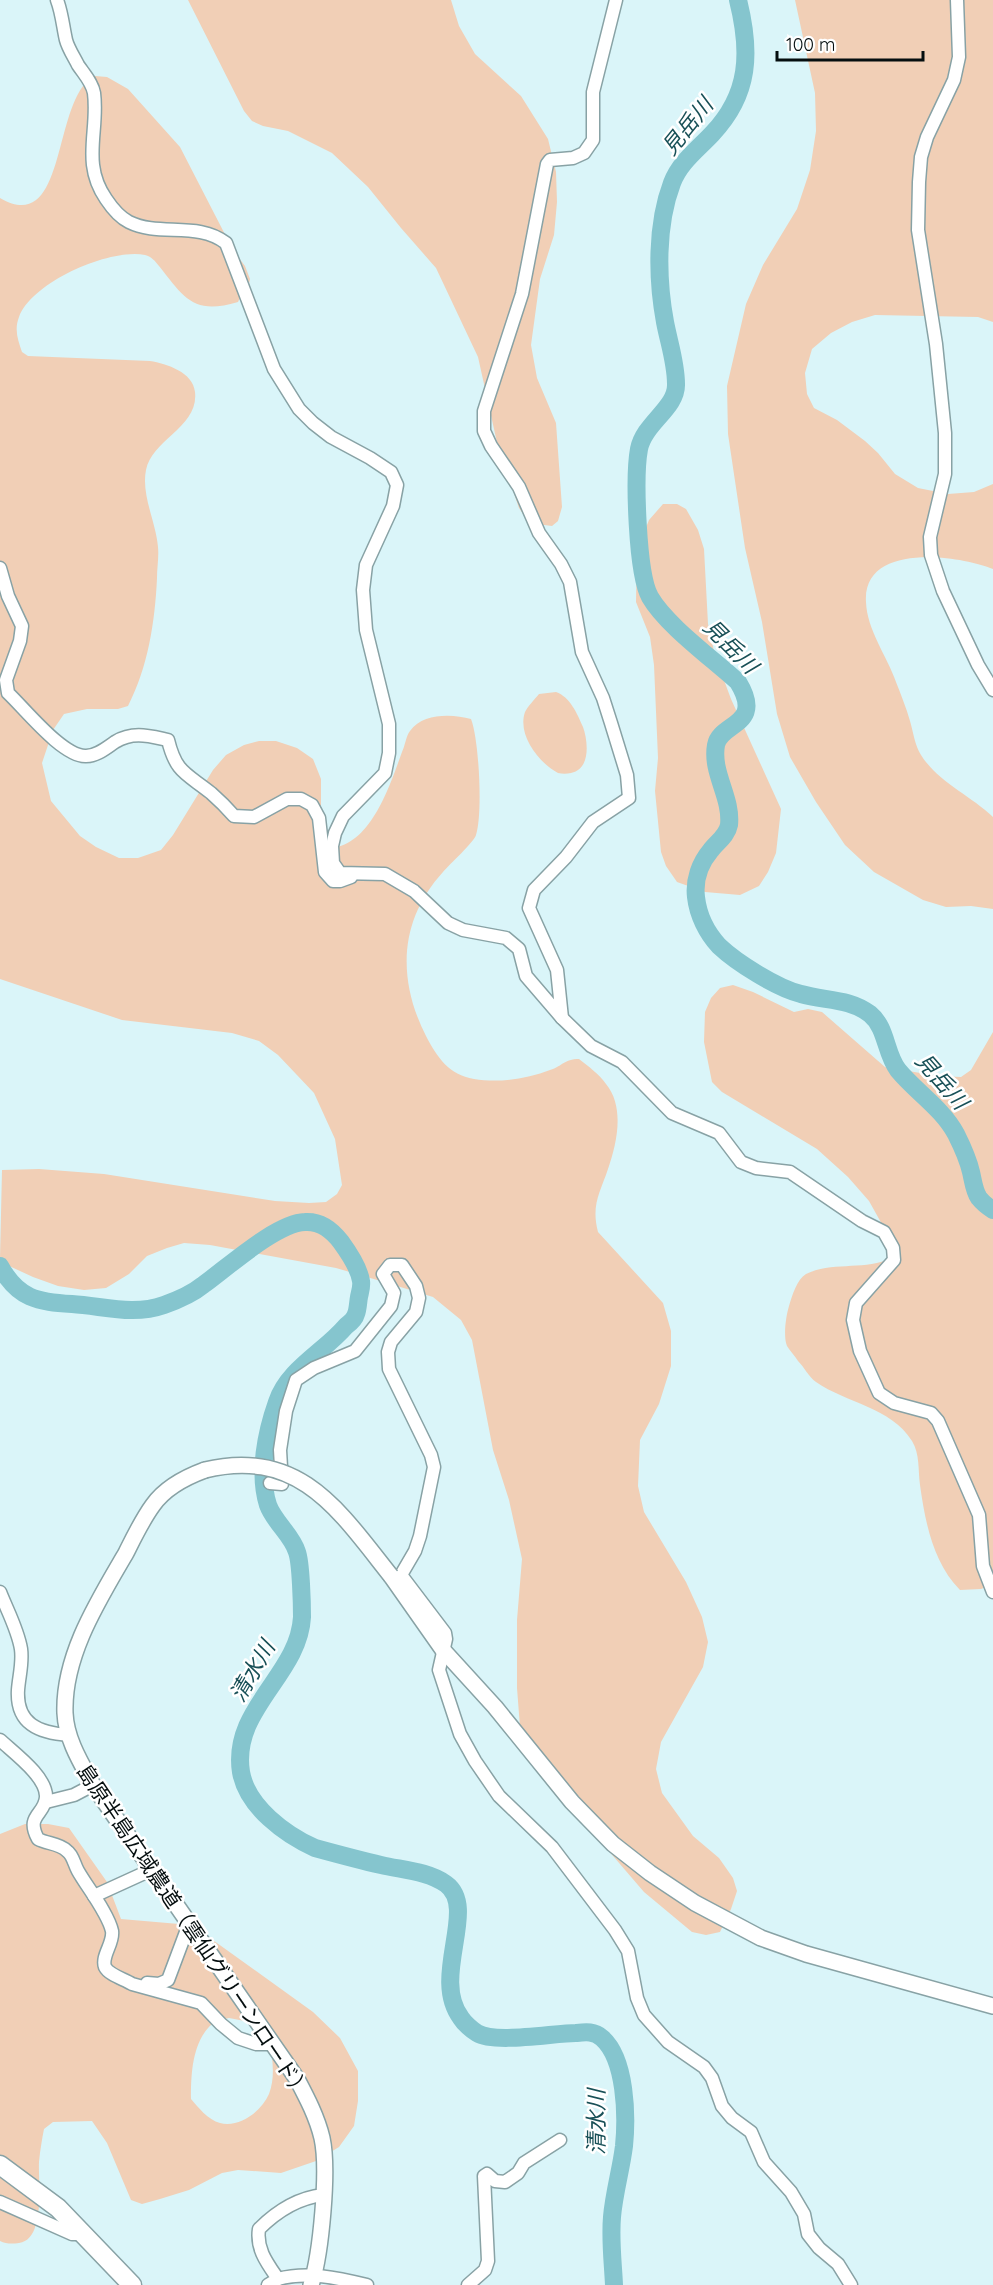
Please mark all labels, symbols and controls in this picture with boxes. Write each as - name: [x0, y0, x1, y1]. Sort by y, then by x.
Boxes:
- scale bar: [777, 24, 922, 62]
- text: 100 m: [786, 33, 835, 56]
- water label: 見岳川: [655, 90, 720, 160]
- water label: 見岳川: [698, 613, 766, 681]
- water label: 見岳川: [910, 1047, 976, 1117]
- water label: 清水川: [223, 1634, 282, 1707]
- street label: 島原半島広域農道（雲仙グリーンロード）: [72, 1759, 316, 2103]
- water label: 清水川: [582, 2087, 610, 2155]

